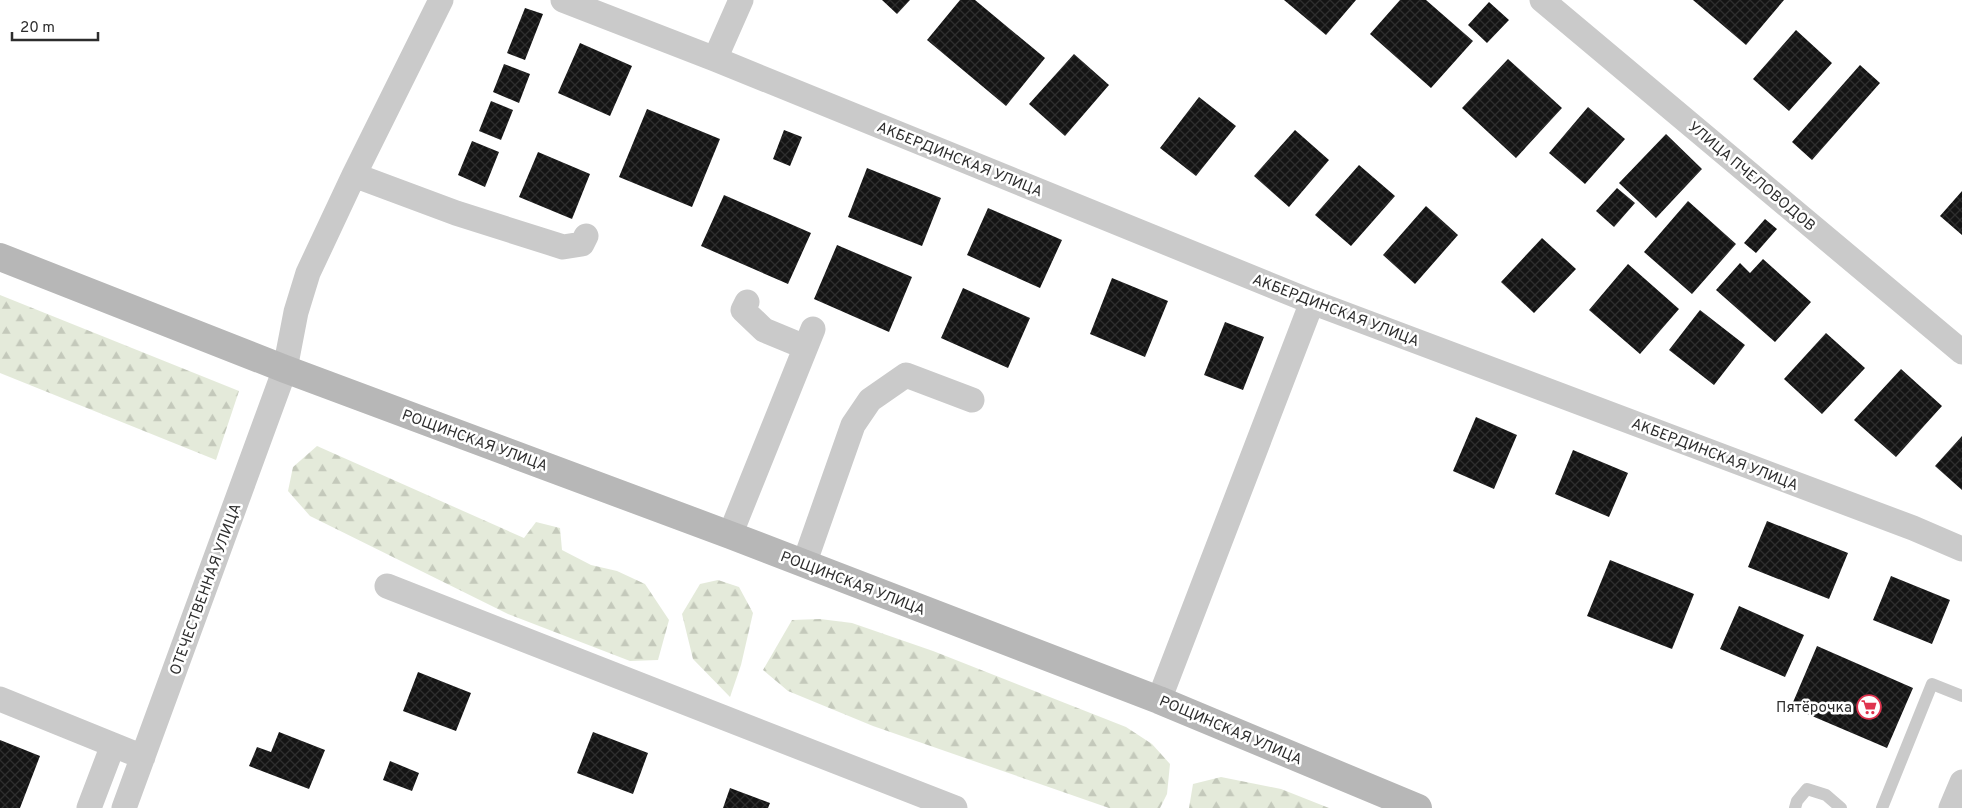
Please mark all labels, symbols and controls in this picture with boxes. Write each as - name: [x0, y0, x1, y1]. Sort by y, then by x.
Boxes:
- scale bar: [12, 10, 99, 42]
- text: 20 m: [20, 19, 55, 38]
- street label: АКБЕРДИНСКАЯ УЛИЦА: [874, 118, 1045, 202]
- street label: УЛИЦА ПЧЕЛОВОДОВ: [1683, 118, 1819, 236]
- street label: АКБЕРДИНСКАЯ УЛИЦА: [1249, 271, 1422, 352]
- street label: РОЩИНСКАЯ УЛИЦА: [399, 406, 550, 477]
- street label: АКБЕРДИНСКАЯ УЛИЦА: [1628, 415, 1801, 496]
- street label: ОТЕЧЕСТВЕННАЯ УЛИЦА: [166, 501, 246, 678]
- street label: РОЩИНСКАЯ УЛИЦА: [777, 548, 928, 621]
- street label: РОЩИНСКАЯ УЛИЦА: [1156, 693, 1305, 770]
- supermarket icon: Пятёрочка: [1856, 694, 1882, 720]
- place label: Пятёрочка: [1776, 699, 1852, 718]

